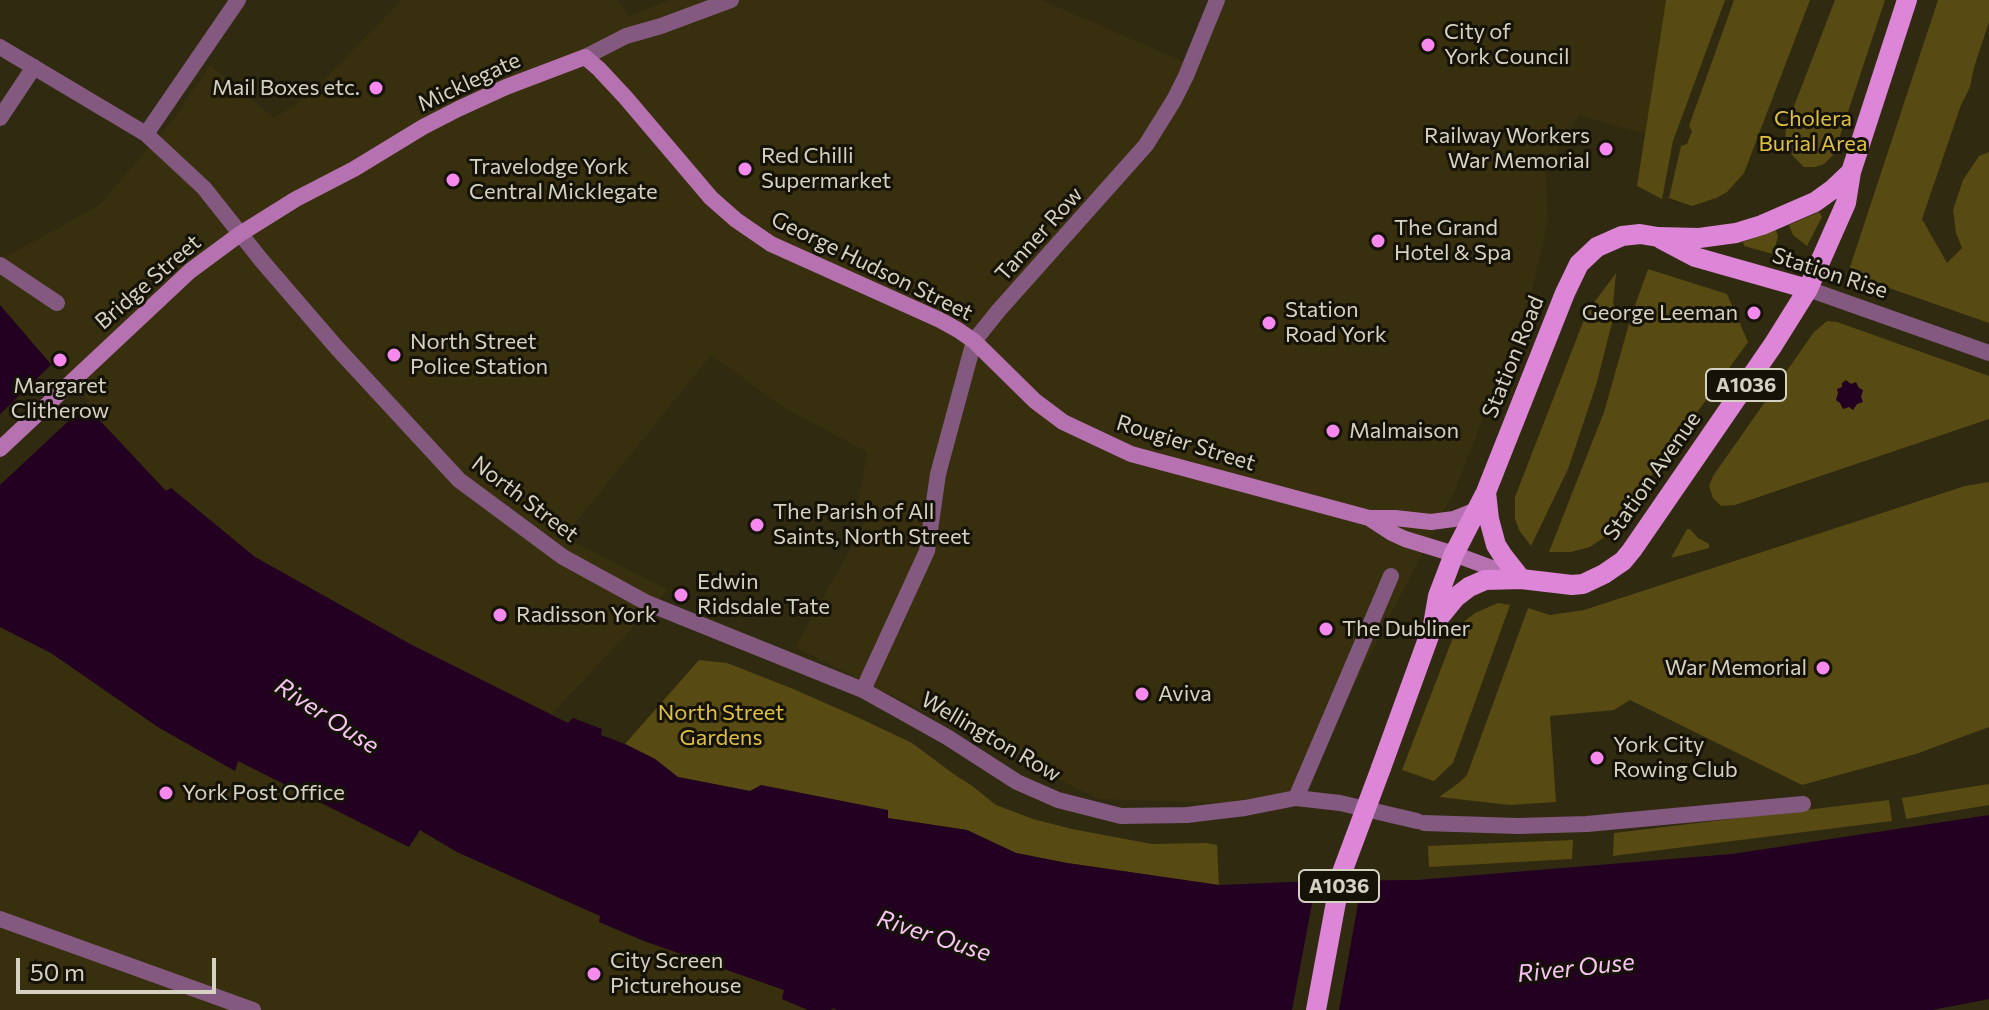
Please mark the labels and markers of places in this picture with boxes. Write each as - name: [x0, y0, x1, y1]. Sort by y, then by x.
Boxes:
- place label: City of York Council: [1444, 19, 1570, 70]
- marker: City of York Council: [1419, 36, 1437, 54]
- place label: Mail Boxes etc.: [212, 75, 360, 101]
- marker: Mail Boxes etc.: [367, 79, 385, 97]
- place label: Railway Workers War Memorial: [1424, 123, 1590, 174]
- marker: Railway Workers War Memorial: [1597, 140, 1615, 158]
- place label: Red Chilli Supermarket: [761, 143, 891, 194]
- place label: Travelodge York Central Micklegate: [469, 154, 658, 206]
- marker: Red Chilli Supermarket: [736, 160, 754, 178]
- marker: Travelodge York Central Micklegate: [444, 171, 462, 189]
- place label: The Grand Hotel & Spa: [1394, 215, 1512, 266]
- marker: The Grand Hotel & Spa: [1369, 232, 1387, 250]
- place label: Station Road York: [1285, 297, 1387, 348]
- place label: George Leeman: [1582, 300, 1738, 326]
- marker: George Leeman: [1745, 304, 1763, 322]
- marker: Station Road York: [1260, 314, 1278, 332]
- place label: North Street Police Station: [410, 329, 548, 380]
- marker: North Street Police Station: [385, 346, 403, 364]
- marker: Margaret Clitherow: [51, 351, 69, 369]
- place label: Margaret Clitherow: [11, 373, 109, 424]
- place label: Malmaison: [1349, 418, 1459, 444]
- marker: Malmaison: [1324, 422, 1342, 440]
- place label: The Parish of All Saints, North Street: [773, 499, 970, 550]
- marker: The Parish of All Saints, North Street: [748, 516, 766, 534]
- place label: Edwin Ridsdale Tate: [697, 569, 830, 620]
- marker: Edwin Ridsdale Tate: [672, 586, 690, 604]
- place label: Radisson York: [516, 602, 657, 628]
- marker: Radisson York: [491, 606, 509, 624]
- place label: The Dubliner: [1342, 616, 1470, 642]
- marker: The Dubliner: [1317, 620, 1335, 638]
- place label: War Memorial: [1665, 655, 1807, 681]
- marker: War Memorial: [1814, 659, 1832, 677]
- place label: Aviva: [1158, 681, 1212, 707]
- marker: Aviva: [1133, 685, 1151, 703]
- place label: York City Rowing Club: [1613, 732, 1738, 784]
- marker: York City Rowing Club: [1588, 749, 1606, 767]
- place label: York Post Office: [182, 780, 345, 806]
- marker: York Post Office: [157, 784, 175, 802]
- place label: City Screen Picturehouse: [610, 948, 741, 1000]
- marker: City Screen Picturehouse: [585, 965, 603, 983]

